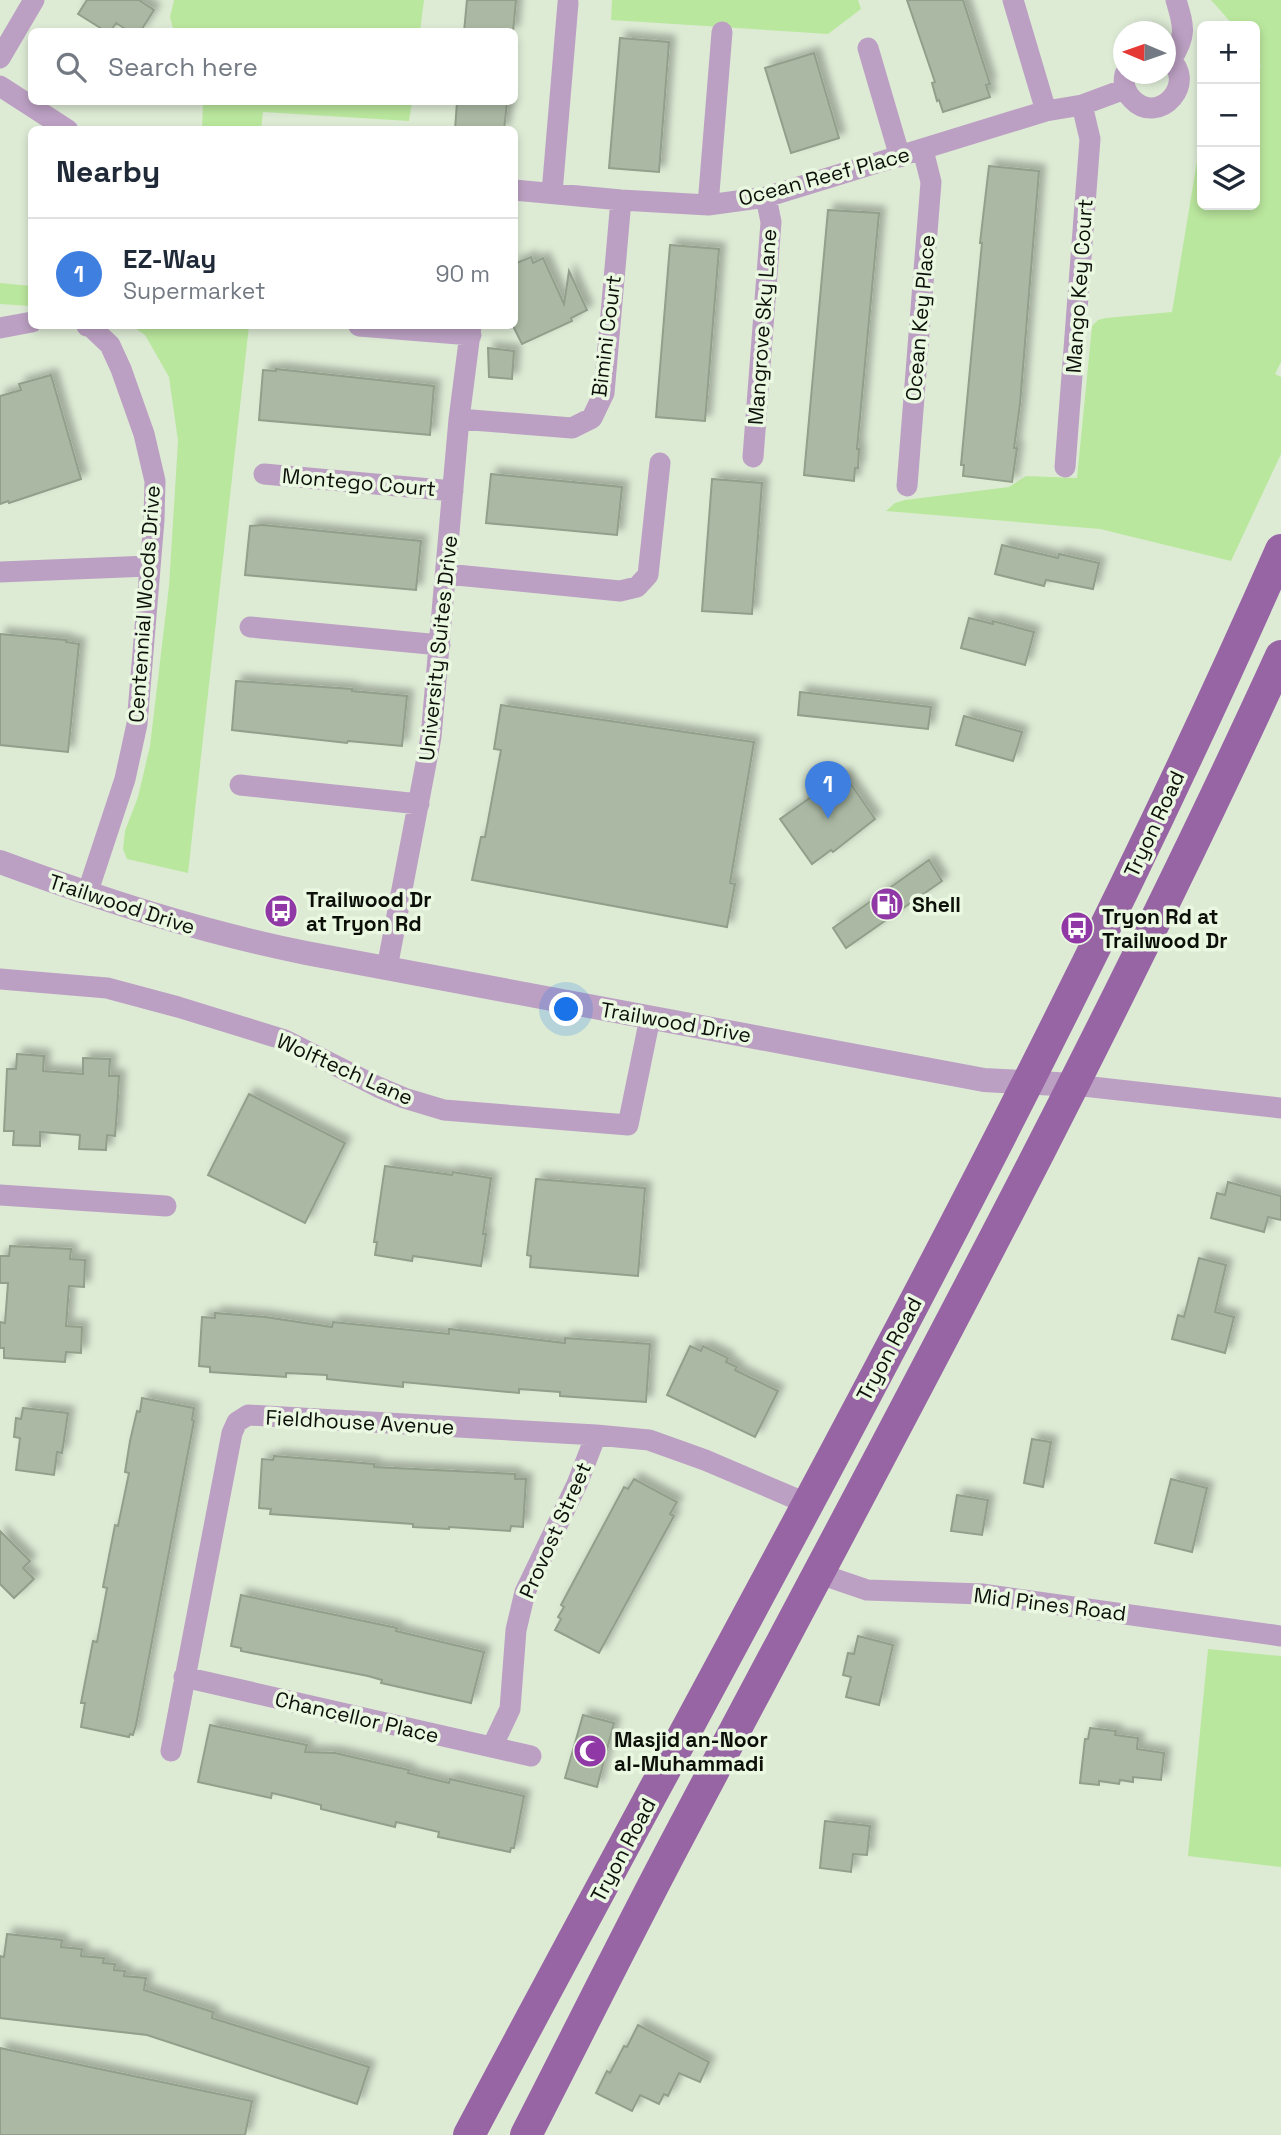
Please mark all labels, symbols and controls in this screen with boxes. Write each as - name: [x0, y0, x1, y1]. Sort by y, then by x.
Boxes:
- north arrow: [1113, 21, 1176, 84]
- map controls: [1197, 21, 1260, 210]
- button: +: [1197, 21, 1260, 84]
- search box: [28, 28, 518, 105]
- icon: search: [52, 48, 90, 86]
- text: Search here: [108, 50, 258, 84]
- button: −: [1197, 84, 1260, 147]
- street label: Ocean Reef Place: [735, 140, 913, 212]
- button: layers: [1197, 147, 1260, 210]
- text: Nearby: [56, 152, 160, 191]
- street label: Mango Key Court: [1059, 198, 1099, 374]
- street label: Mangrove Sky Lane: [742, 228, 782, 426]
- street label: Ocean Key Place: [899, 234, 941, 402]
- text: EZ-Way: [123, 242, 216, 276]
- text: 1: [74, 259, 84, 289]
- text: 90 m: [435, 259, 490, 289]
- street label: Bimini Court: [585, 274, 627, 398]
- text: Supermarket: [123, 276, 265, 306]
- street label: Montego Court: [281, 462, 437, 502]
- street label: Centennial Woods Drive: [122, 484, 166, 724]
- street label: University Suites Drive: [413, 534, 463, 762]
- pin: 1: [805, 761, 851, 819]
- street label: Tryon Road: [1118, 766, 1190, 882]
- street label: Trailwood Drive: [45, 868, 199, 940]
- fuel station icon: Shell: [868, 885, 906, 923]
- place label: Trailwood Dr at Tryon Rd: [306, 886, 431, 937]
- place label: Shell: [912, 891, 961, 918]
- bus stop icon: Trailwood Dr at Tryon Rd: [262, 892, 300, 930]
- place label: Tryon Rd at Trailwood Dr: [1102, 903, 1227, 954]
- bus stop icon: Tryon Rd at Trailwood Dr: [1058, 909, 1096, 947]
- your location: [549, 992, 583, 1026]
- street label: Trailwood Drive: [599, 995, 753, 1049]
- street label: Wolftech Lane: [273, 1027, 417, 1111]
- street label: Tryon Road: [850, 1292, 928, 1406]
- street label: Fieldhouse Avenue: [265, 1404, 455, 1440]
- street label: Provost Street: [513, 1458, 597, 1602]
- street label: Mid Pines Road: [972, 1581, 1128, 1627]
- street label: Chancellor Place: [272, 1685, 442, 1749]
- place label: Masjid an-Noor al-Muhammadi: [614, 1726, 768, 1777]
- mosque icon: Masjid an-Noor al-Muhammadi: [571, 1732, 609, 1770]
- street label: Tryon Road: [584, 1793, 662, 1907]

